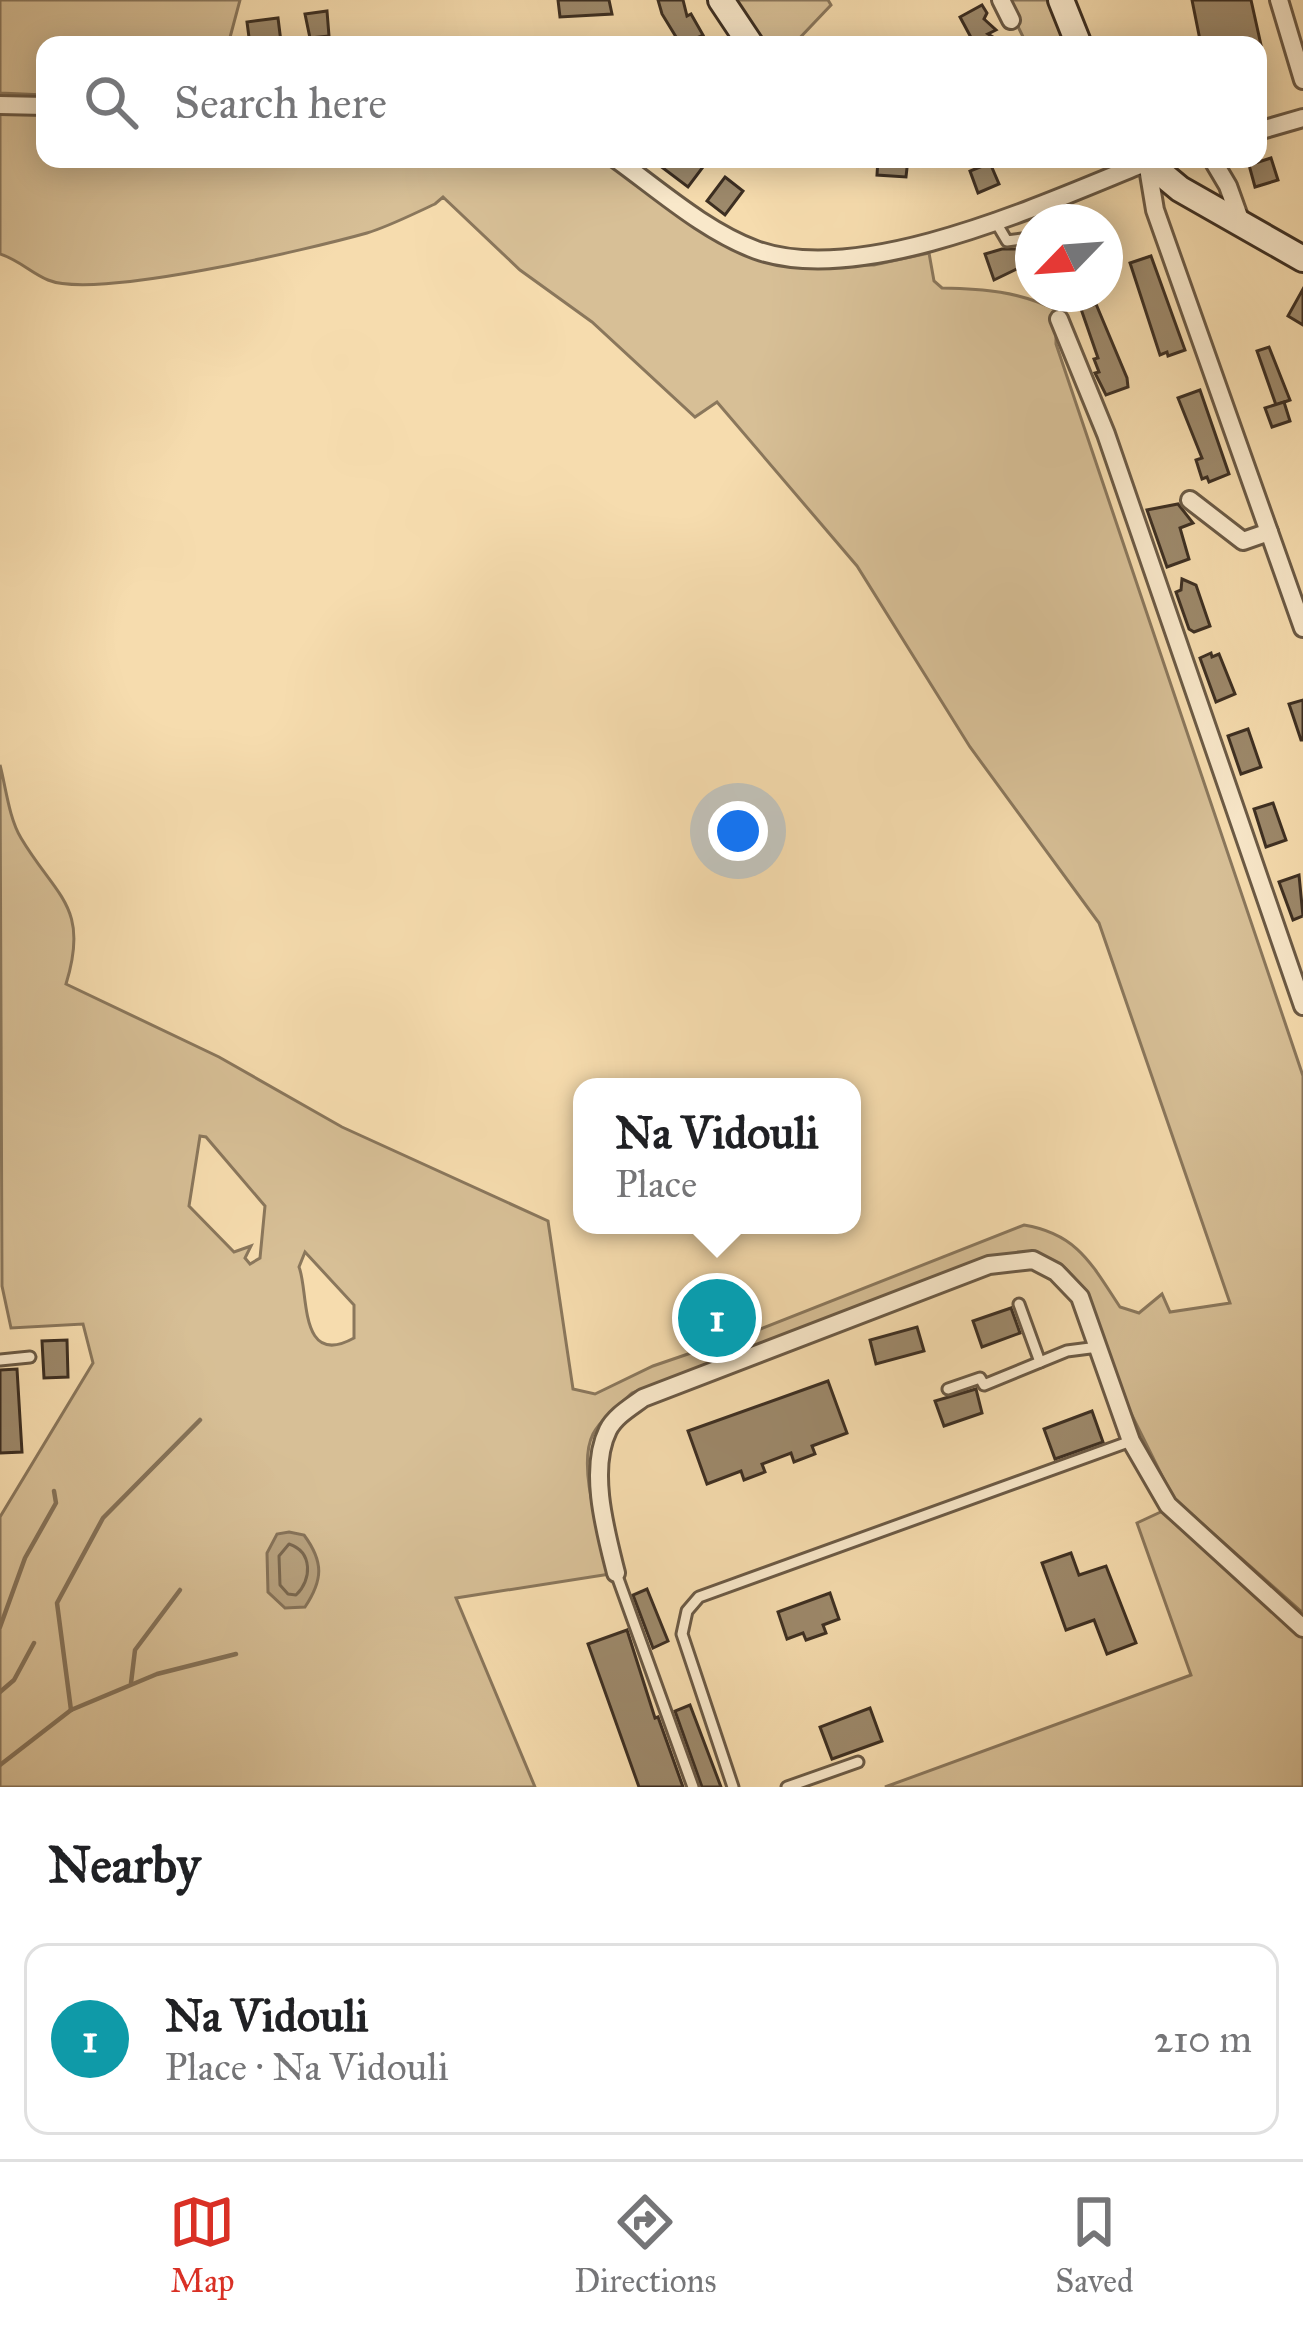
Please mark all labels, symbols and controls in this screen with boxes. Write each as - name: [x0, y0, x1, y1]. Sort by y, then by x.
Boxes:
- search box: [36, 36, 1267, 168]
- icon: search: [78, 69, 144, 135]
- text: Search here: [174, 75, 387, 130]
- north arrow: [1015, 204, 1123, 312]
- your location: [708, 801, 768, 861]
- popup: [573, 1078, 861, 1234]
- text: Na Vidouli: [615, 1105, 819, 1160]
- text: Place: [615, 1160, 697, 1208]
- pin: 1: [678, 1273, 756, 1363]
- text: Nearby: [48, 1834, 200, 1896]
- text: Na Vidouli: [165, 1988, 368, 2043]
- text: 1: [82, 2015, 98, 2063]
- text: 210 m: [1154, 2015, 1252, 2063]
- text: Place · Na Vidouli: [165, 2043, 449, 2091]
- tab: Map: [169, 2189, 235, 2301]
- tab: Directions: [574, 2189, 716, 2301]
- tab: Saved: [1055, 2189, 1134, 2301]

